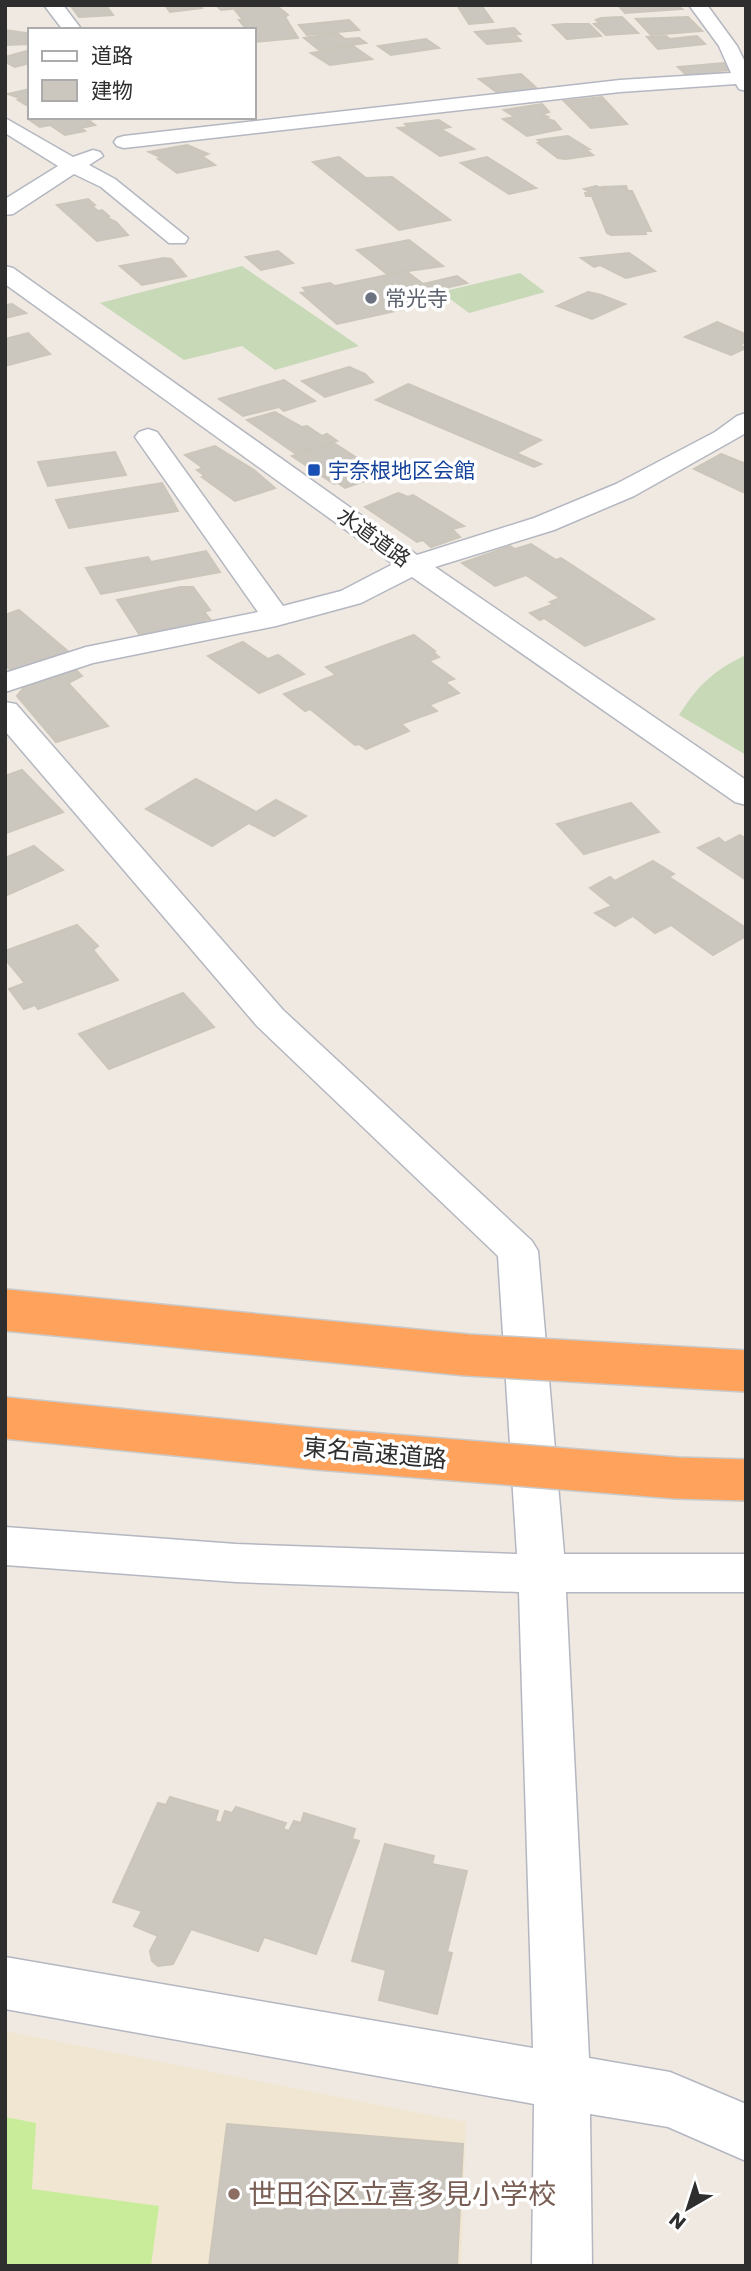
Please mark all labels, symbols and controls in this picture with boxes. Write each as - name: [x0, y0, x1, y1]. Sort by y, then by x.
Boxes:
- legend: [28, 28, 256, 119]
- text: 道路: [91, 41, 133, 70]
- text: 建物: [91, 76, 133, 105]
- place label: 常光寺: [385, 284, 448, 313]
- marker: 常光寺: [363, 290, 379, 306]
- place label: 宇奈根地区会館: [328, 456, 475, 485]
- marker: 宇奈根地区会館: [306, 462, 322, 478]
- street label: 水道道路: [331, 501, 417, 573]
- street label: 東名高速道路: [302, 1430, 448, 1476]
- north arrow: [653, 2173, 723, 2243]
- place label: 世田谷区立喜多見小学校: [248, 2175, 556, 2214]
- marker: 世田谷区立喜多見小学校: [226, 2186, 242, 2202]
- text: N: [664, 2206, 692, 2236]

